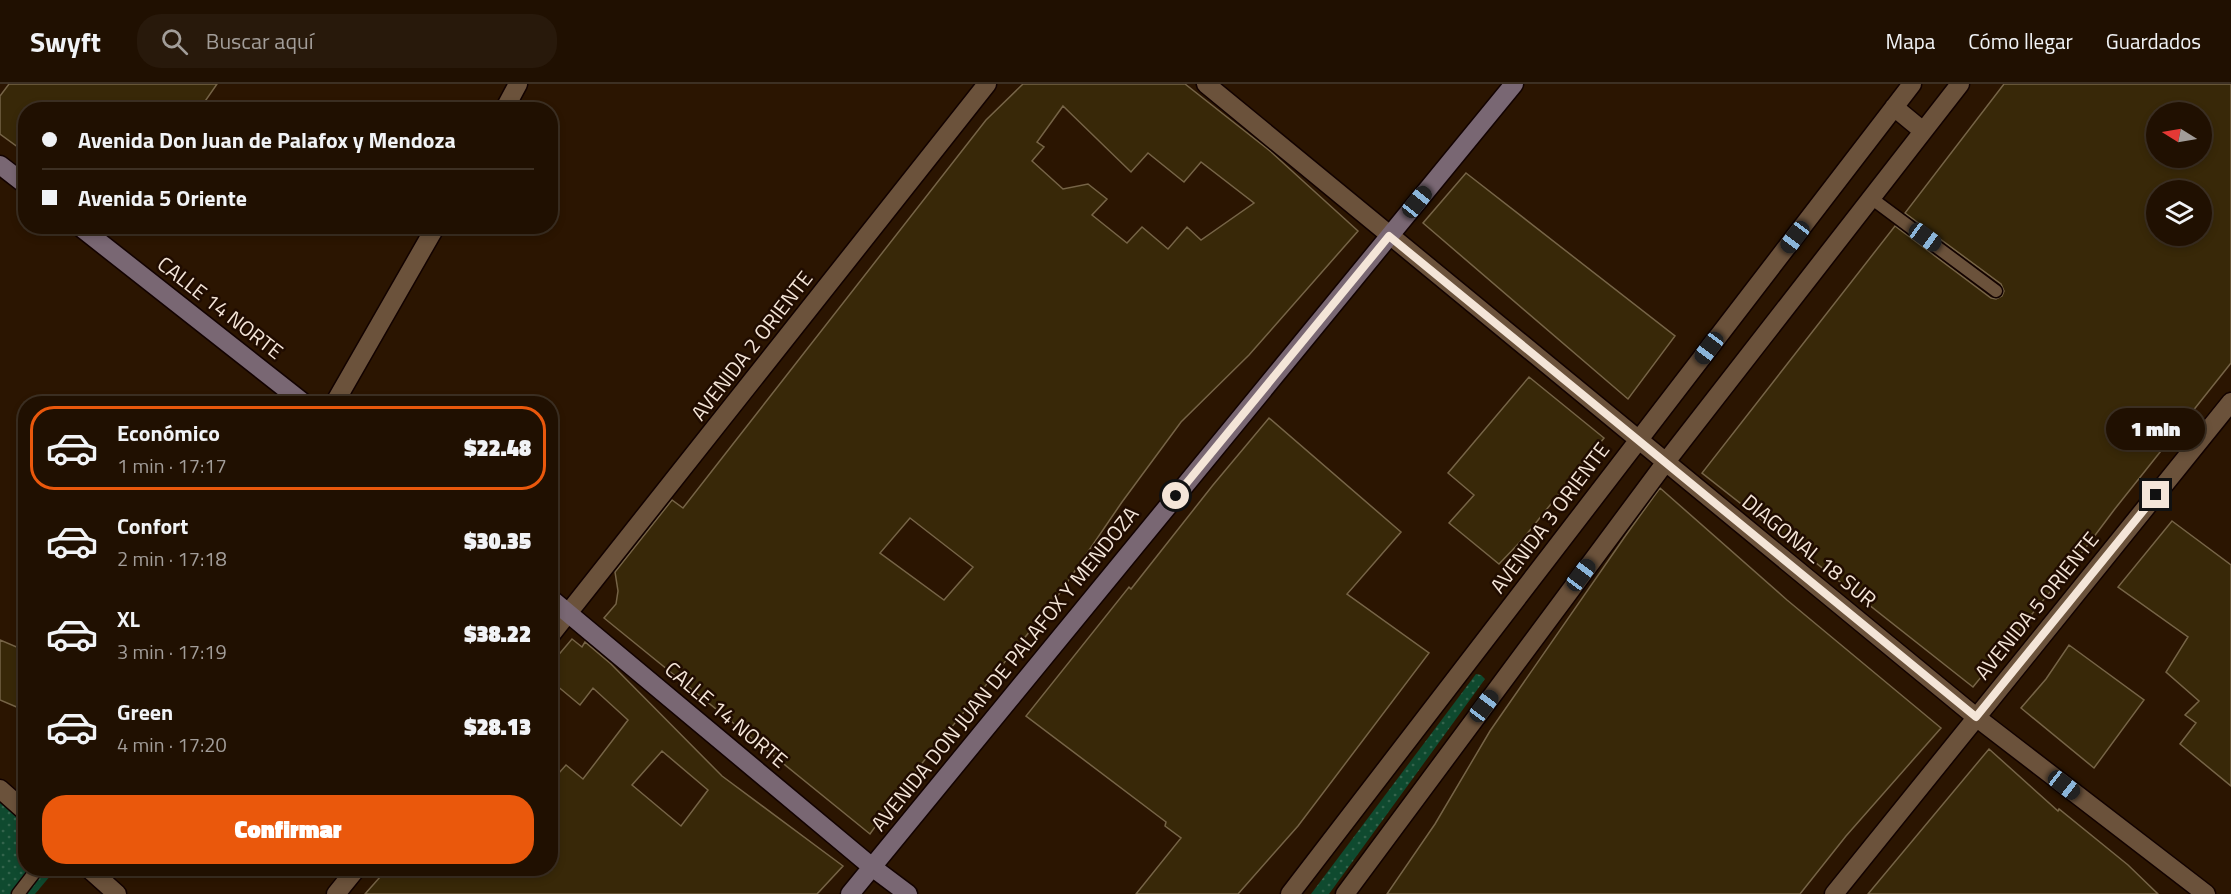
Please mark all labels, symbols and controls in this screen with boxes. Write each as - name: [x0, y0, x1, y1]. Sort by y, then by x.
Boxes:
- search box: [137, 14, 557, 68]
- text: Swyft: [30, 20, 101, 63]
- text: Buscar aquí: [206, 24, 313, 58]
- icon: search: [158, 25, 191, 58]
- text: Mapa: [1886, 25, 1935, 57]
- text: Cómo llegar: [1968, 25, 2073, 57]
- text: Guardados: [2106, 25, 2201, 57]
- north arrow: [2146, 102, 2212, 168]
- map controls: [2146, 102, 2212, 246]
- text: Avenida Don Juan de Palafox y Mendoza: [78, 123, 456, 157]
- button: layers: [2146, 180, 2212, 246]
- text: Avenida 5 Oriente: [78, 181, 247, 215]
- car: [1399, 182, 1435, 222]
- car: [1777, 217, 1813, 257]
- car: [1905, 219, 1945, 255]
- street label: CALLE 14 NORTE: [151, 248, 290, 367]
- street label: AVENIDA 2 ORIENTE: [682, 264, 820, 427]
- car: [1691, 328, 1727, 368]
- callout: 1 min: [2106, 408, 2206, 450]
- text: 1 min: [2131, 413, 2180, 444]
- text: Económico: [117, 416, 220, 450]
- icon: car: [45, 421, 99, 475]
- text: $22.48: [464, 431, 531, 465]
- street label: AVENIDA 3 ORIENTE: [1482, 435, 1617, 600]
- text: 1 min · 17:17: [117, 450, 227, 481]
- route end: [2142, 481, 2169, 508]
- route start: [1162, 482, 1189, 509]
- street label: DIAGONAL 18 SUR: [1735, 486, 1884, 615]
- street label: AVENIDA DON JUAN DE PALAFOX Y MENDOZA: [863, 499, 1146, 838]
- text: Confort: [117, 509, 188, 543]
- icon: car: [45, 514, 99, 568]
- text: $30.35: [464, 524, 531, 558]
- street label: AVENIDA 5 ORIENTE: [1966, 524, 2106, 686]
- text: 2 min · 17:18: [117, 543, 227, 574]
- car: [1563, 555, 1599, 595]
- text: XL: [117, 602, 140, 636]
- icon: car: [45, 607, 99, 661]
- text: $38.22: [464, 617, 531, 651]
- text: 3 min · 17:19: [117, 636, 227, 667]
- street label: CALLE 14 NORTE: [658, 653, 795, 775]
- car: [1466, 686, 1502, 726]
- text: Green: [117, 695, 173, 729]
- icon: car: [45, 700, 99, 754]
- text: $28.13: [464, 710, 531, 744]
- text: 4 min · 17:20: [117, 729, 227, 760]
- car: [2044, 767, 2084, 803]
- button: Confirmar: [42, 795, 534, 864]

